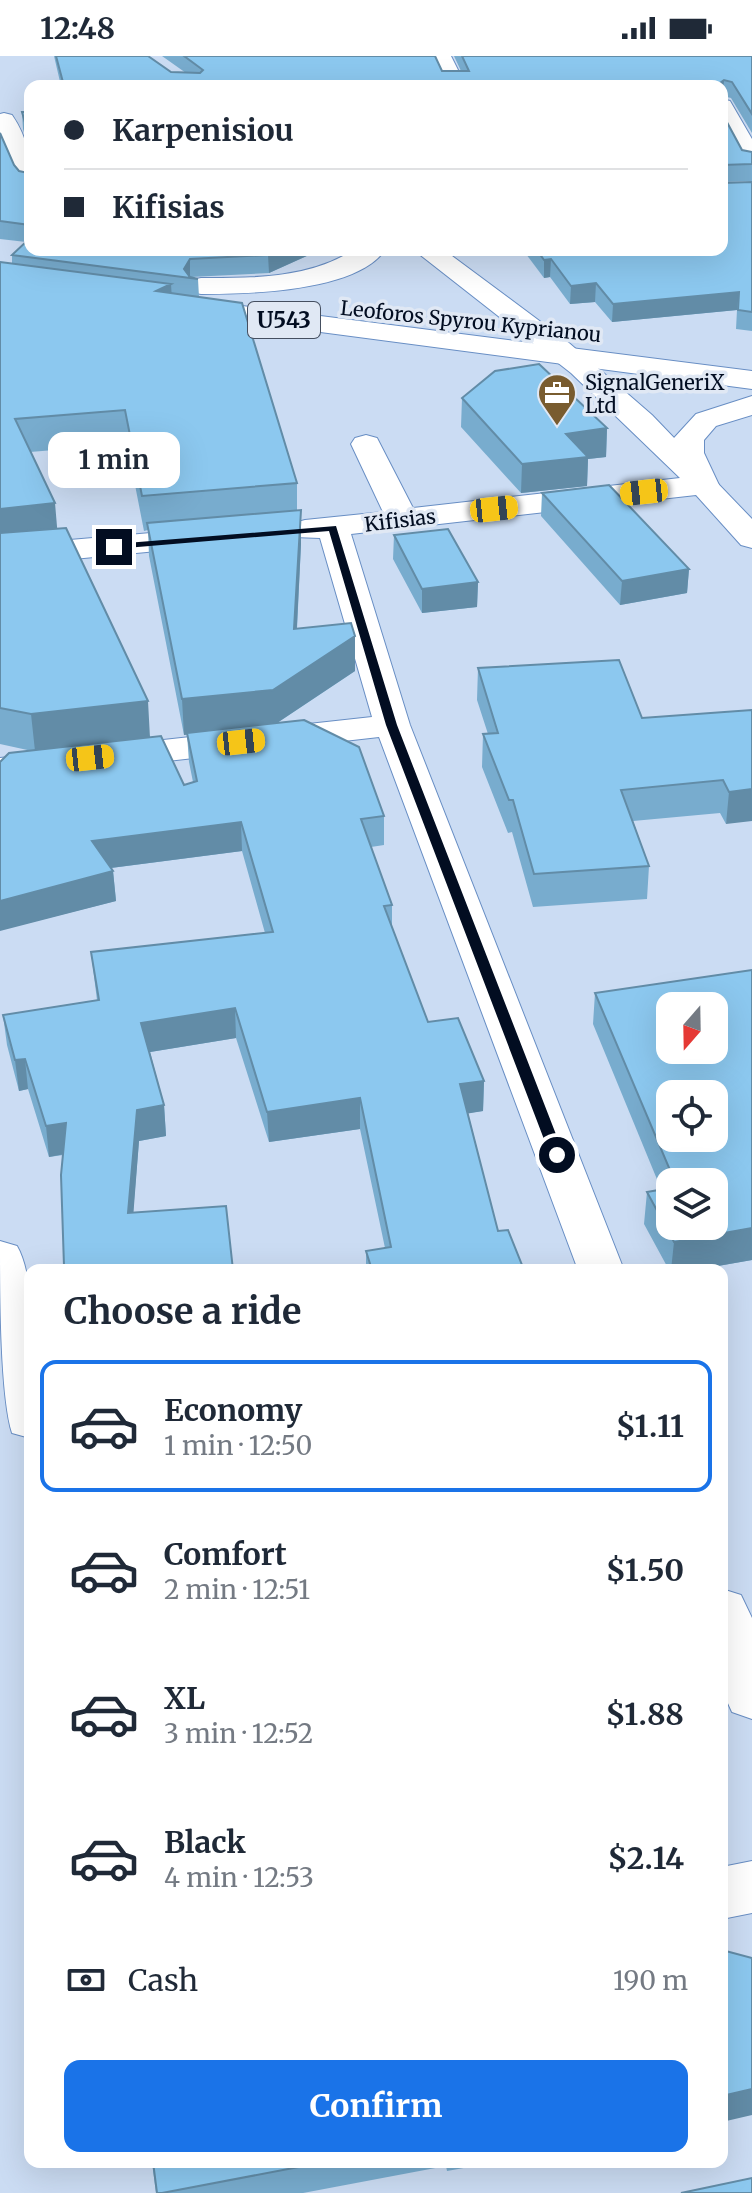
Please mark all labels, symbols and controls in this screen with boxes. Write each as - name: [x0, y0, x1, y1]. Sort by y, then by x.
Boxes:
- text: 12:48: [40, 9, 115, 47]
- text: Karpenisiou: [112, 111, 294, 149]
- text: Kifisias: [112, 188, 225, 226]
- street label: Leoforos Spyrou Kyprianou: [339, 295, 603, 347]
- road number: U543: [248, 302, 320, 338]
- place label: SignalGeneriX Ltd: [585, 370, 725, 418]
- office icon: SignalGeneriX Ltd: [536, 372, 578, 427]
- callout: 1 min: [48, 431, 180, 487]
- text: 1 min: [79, 443, 149, 476]
- car: [619, 478, 669, 506]
- car: [469, 495, 519, 523]
- street label: Kifisias: [363, 503, 437, 537]
- route end: [96, 529, 132, 565]
- car: [216, 728, 266, 756]
- car: [65, 744, 115, 772]
- north arrow: [656, 992, 728, 1064]
- map controls: [656, 992, 728, 1240]
- button: locate: [656, 1080, 728, 1152]
- route start: [539, 1137, 575, 1173]
- button: layers: [656, 1168, 728, 1240]
- text: Choose a ride: [64, 1289, 301, 1334]
- icon: car: [68, 1390, 140, 1462]
- text: Economy: [164, 1391, 302, 1429]
- text: $1.11: [616, 1407, 684, 1445]
- text: 1 min · 12:50: [164, 1429, 312, 1462]
- icon: car: [68, 1534, 140, 1606]
- text: Comfort: [164, 1535, 287, 1573]
- text: $1.50: [606, 1551, 684, 1589]
- text: 2 min · 12:51: [164, 1573, 310, 1606]
- icon: car: [68, 1678, 140, 1750]
- text: XL: [164, 1679, 205, 1717]
- text: $1.88: [605, 1695, 684, 1733]
- text: 3 min · 12:52: [164, 1717, 313, 1750]
- icon: car: [68, 1822, 140, 1894]
- text: Black: [164, 1823, 246, 1861]
- text: $2.14: [608, 1839, 684, 1877]
- text: 4 min · 12:53: [164, 1861, 314, 1894]
- icon: cash: [64, 1958, 108, 2002]
- text: Cash: [128, 1961, 198, 1999]
- text: 190 m: [613, 1964, 688, 1997]
- button: Confirm: [64, 2060, 688, 2152]

